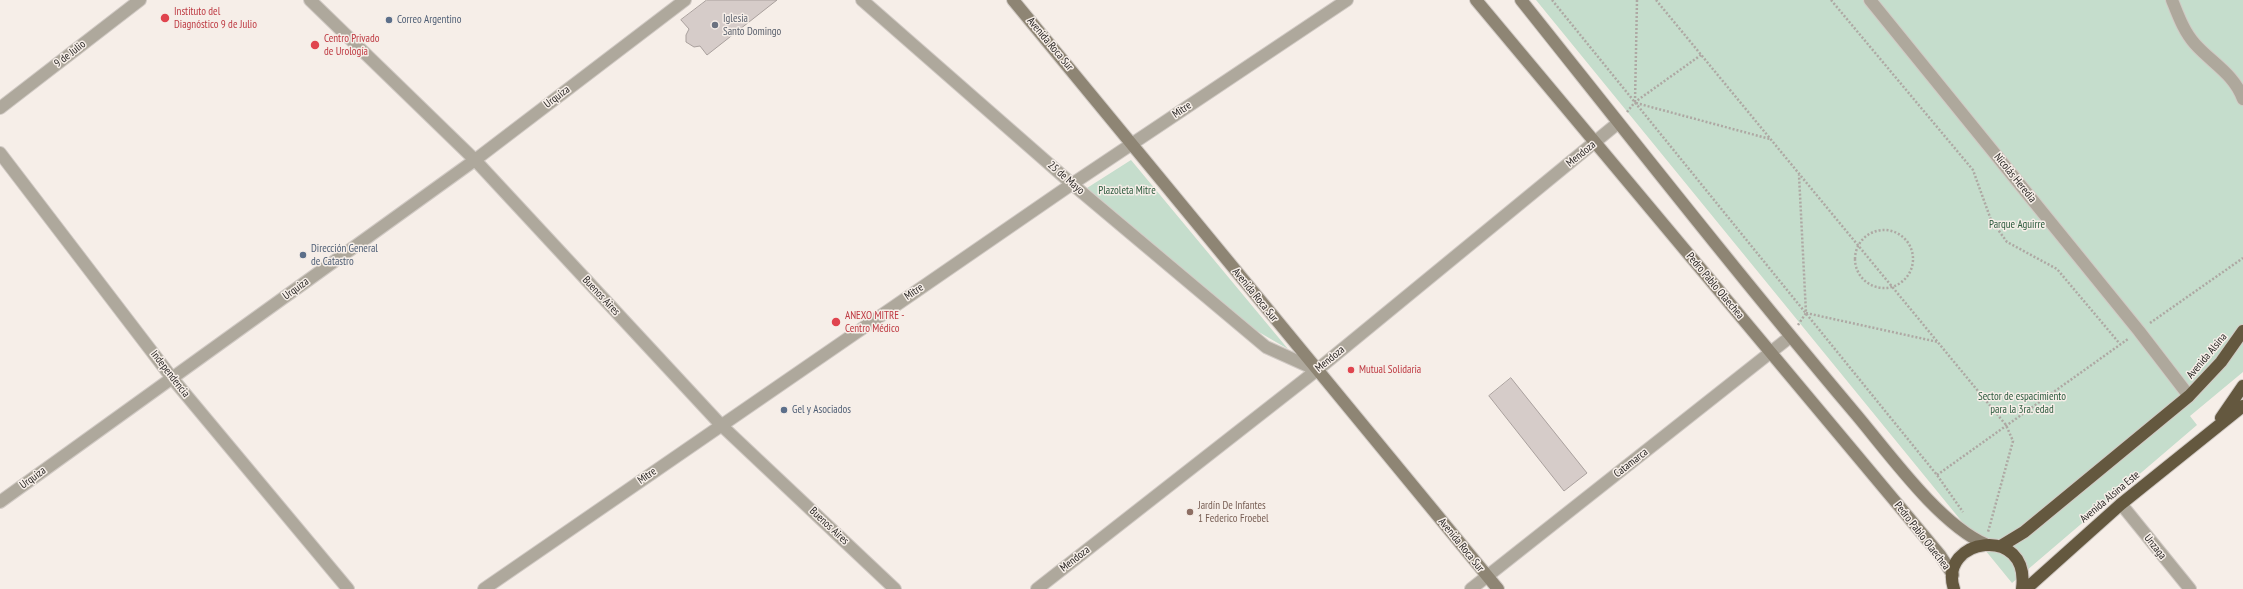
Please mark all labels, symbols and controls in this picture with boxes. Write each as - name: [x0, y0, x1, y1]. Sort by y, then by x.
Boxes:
- place label: Instituto del Diagnóstico 9 de Julio: [174, 5, 257, 31]
- marker: Instituto del Diagnóstico 9 de Julio: [159, 12, 171, 24]
- place label: Iglesia Santo Domingo: [723, 12, 781, 38]
- place label: Correo Argentino: [397, 13, 461, 27]
- marker: Correo Argentino: [384, 15, 394, 25]
- street label: Avenida Roca Sur: [1024, 15, 1076, 73]
- marker: Iglesia Santo Domingo: [710, 20, 720, 30]
- place label: Centro Privado de Urología: [324, 32, 379, 58]
- street label: 9 de Julio: [52, 38, 88, 70]
- marker: Centro Privado de Urología: [309, 39, 321, 51]
- street label: Urquiza: [541, 83, 573, 111]
- street label: Mitre: [1170, 99, 1194, 121]
- street label: Mendoza: [1564, 138, 1598, 170]
- street label: Nicolás Heredia: [1991, 151, 2039, 205]
- street label: 25 de Mayo: [1045, 159, 1087, 197]
- park label: Plazoleta Mitre: [1098, 184, 1156, 198]
- park label: Parque Aguirre: [1989, 218, 2045, 232]
- place label: Dirección General de Catastro: [311, 242, 378, 268]
- marker: Dirección General de Catastro: [298, 250, 308, 260]
- street label: Pedro Pablo Olaechea: [1683, 250, 1747, 322]
- street label: Avenida Roca Sur: [1229, 266, 1281, 324]
- street label: Buenos Aires: [579, 274, 623, 318]
- street label: Urquiza: [280, 275, 312, 303]
- street label: Mitre: [902, 281, 926, 303]
- place label: ANEXO MITRE - Centro Médico: [845, 309, 905, 335]
- marker: ANEXO MITRE - Centro Médico: [830, 316, 842, 328]
- street label: Avenida Alsina: [2184, 331, 2230, 381]
- street label: Mendoza: [1313, 343, 1347, 375]
- street label: Independencia: [148, 348, 192, 400]
- place label: Mutual Solidaria: [1359, 363, 1421, 377]
- marker: Mutual Solidaria: [1346, 365, 1356, 375]
- park label: Sector de espacimiento para la 3ra. edad: [1978, 390, 2066, 416]
- place label: Gel y Asociados: [792, 403, 851, 417]
- marker: Gel y Asociados: [779, 405, 789, 415]
- street label: Catamarca: [1611, 446, 1651, 480]
- street label: Urquiza: [17, 464, 49, 492]
- street label: Mitre: [635, 465, 659, 487]
- street label: Avenida Alsina Este: [2078, 468, 2142, 526]
- place label: Jardín De Infantes 1 Federico Froebel: [1198, 499, 1269, 525]
- street label: Pedro Pablo Olaechea: [1891, 499, 1953, 573]
- street label: Buenos Aires: [807, 504, 851, 548]
- marker: Jardín De Infantes 1 Federico Froebel: [1185, 507, 1195, 517]
- street label: Avenida Roca Sur: [1435, 516, 1487, 574]
- street label: Unzaga: [2141, 532, 2169, 562]
- street label: Mendoza: [1057, 543, 1093, 575]

